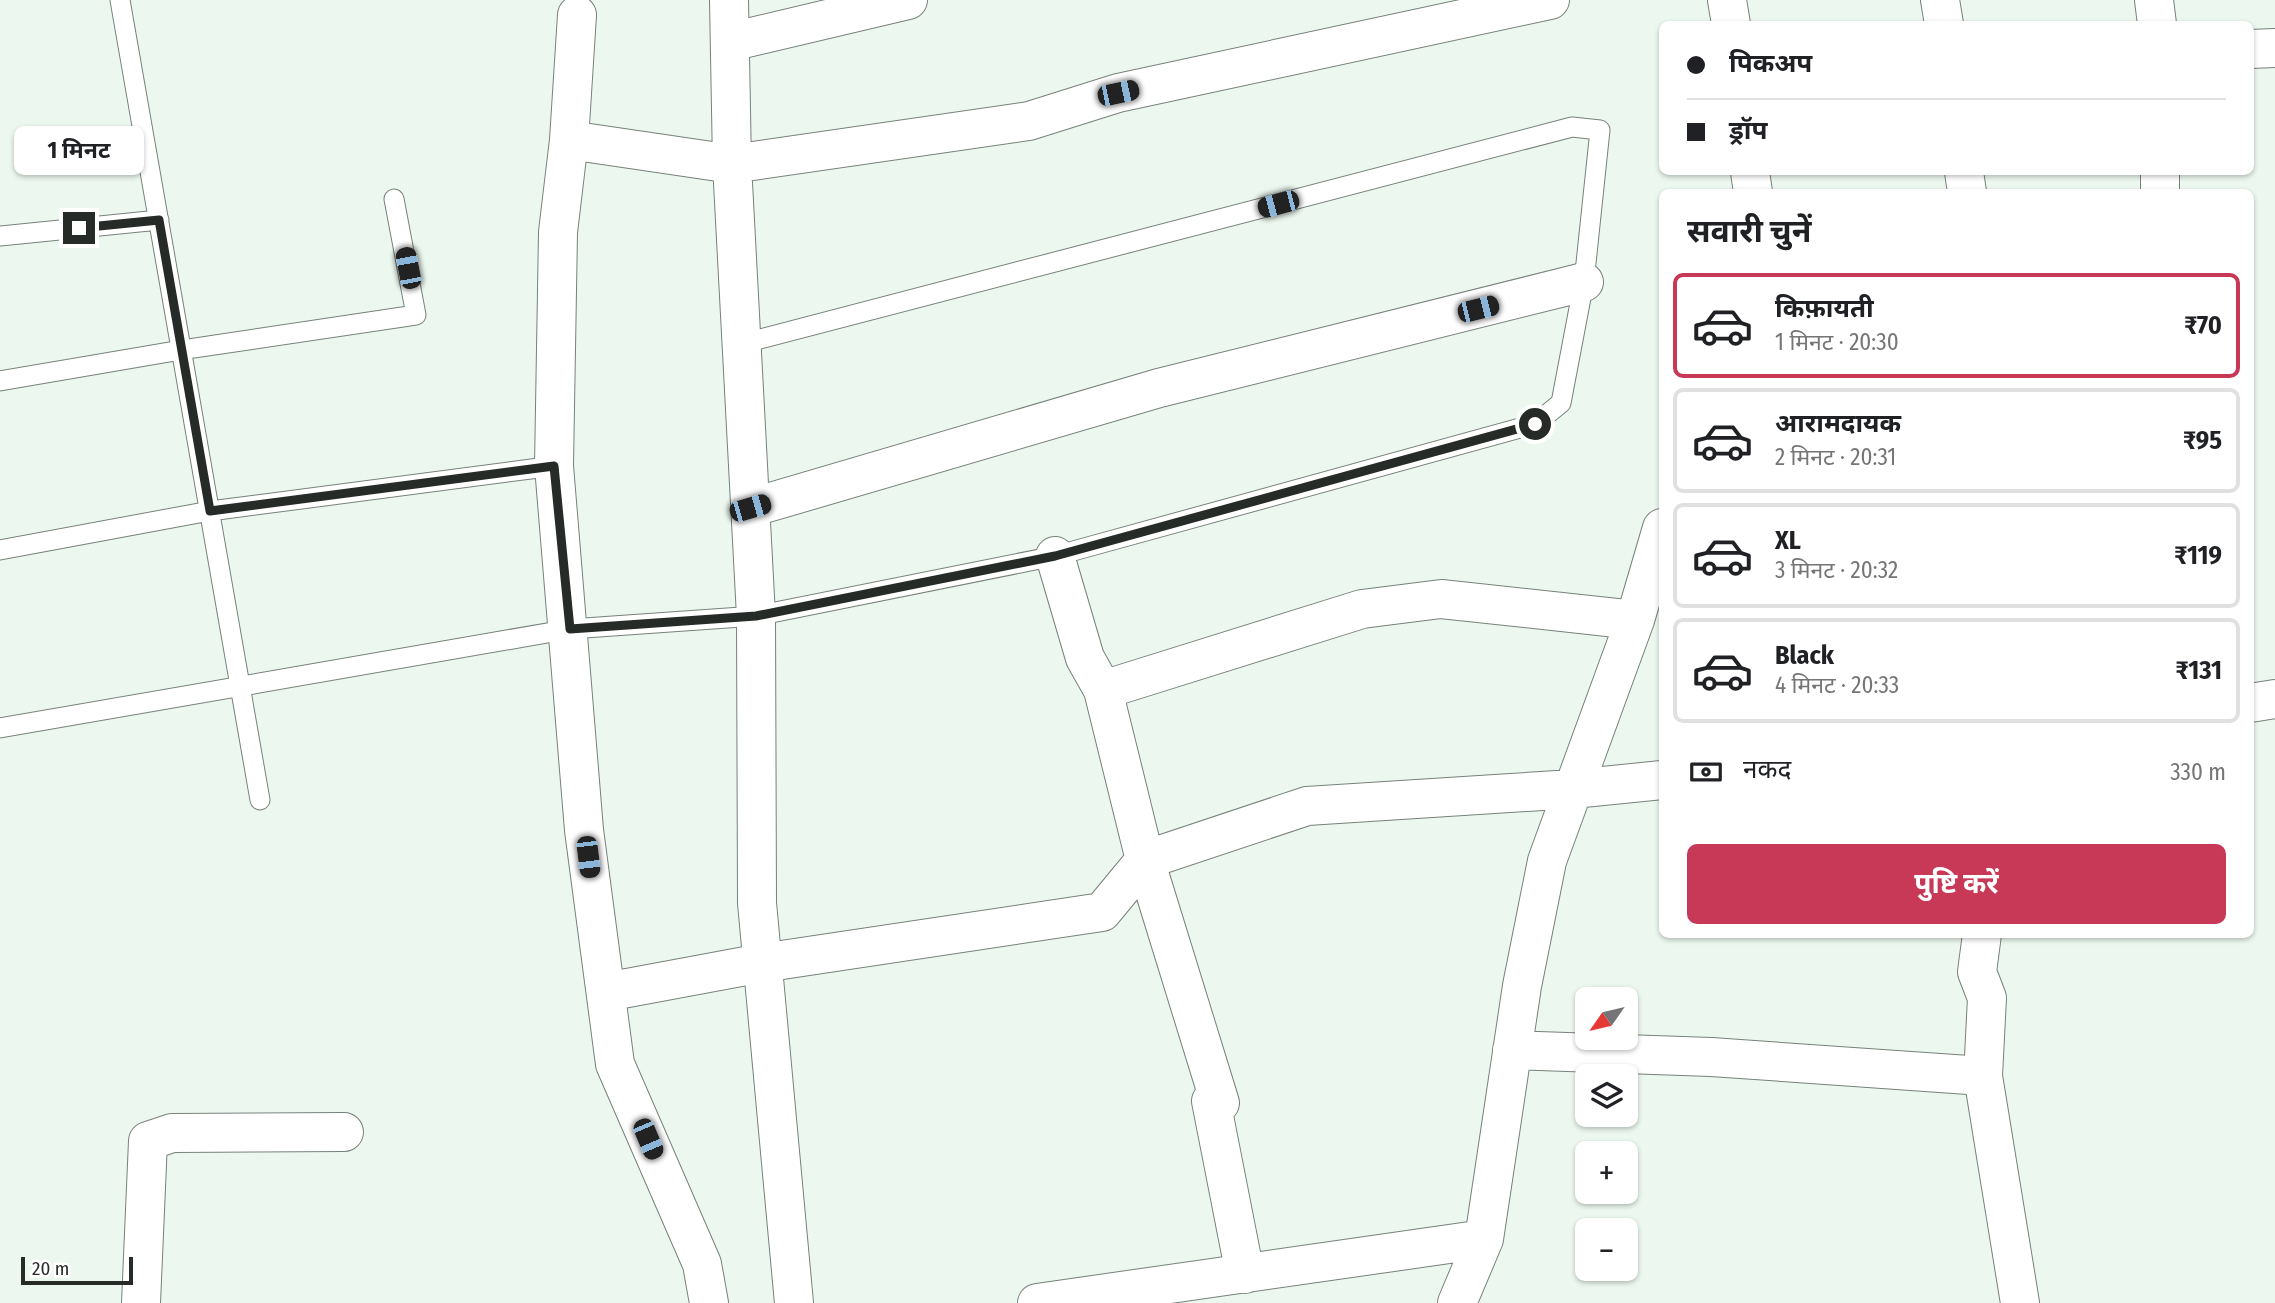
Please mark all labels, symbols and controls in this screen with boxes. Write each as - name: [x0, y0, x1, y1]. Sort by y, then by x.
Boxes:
- text: पिकअप: [1729, 48, 1812, 79]
- car: [1096, 78, 1141, 108]
- text: ड्रॉप: [1729, 115, 1767, 146]
- callout: 1 मिनट: [14, 126, 144, 176]
- text: 1 मिनट: [48, 136, 110, 164]
- car: [1255, 188, 1302, 220]
- route end: [63, 212, 95, 244]
- text: सवारी चुनें: [1687, 212, 1811, 250]
- car: [394, 245, 423, 291]
- text: किफ़ायती: [1775, 293, 1874, 324]
- car: [1456, 294, 1501, 324]
- icon: car: [1691, 294, 1754, 357]
- text: ₹70: [2184, 310, 2222, 341]
- text: 1 मिनट · 20:30: [1775, 328, 1899, 356]
- route start: [1519, 408, 1551, 440]
- text: आरामदायक: [1775, 408, 1901, 439]
- icon: car: [1691, 409, 1754, 472]
- text: ₹95: [2183, 425, 2222, 456]
- text: 2 मिनट · 20:31: [1775, 443, 1896, 471]
- car: [727, 492, 774, 524]
- icon: car: [1691, 524, 1754, 587]
- text: XL: [1775, 525, 1801, 556]
- text: ₹119: [2174, 540, 2222, 571]
- text: 3 मिनट · 20:32: [1775, 556, 1898, 584]
- icon: car: [1691, 639, 1754, 702]
- text: Black: [1775, 640, 1834, 671]
- text: ₹131: [2176, 655, 2222, 686]
- text: 4 मिनट · 20:33: [1775, 671, 1899, 699]
- icon: cash: [1687, 753, 1725, 791]
- text: नकद: [1743, 754, 1791, 785]
- text: 330 m: [2170, 758, 2226, 786]
- car: [576, 835, 601, 879]
- button: पुष्टि करें: [1687, 844, 2226, 924]
- north arrow: [1575, 987, 1638, 1050]
- map controls: [1575, 987, 1638, 1281]
- button: layers: [1575, 1064, 1638, 1127]
- car: [631, 1116, 666, 1162]
- button: +: [1575, 1141, 1638, 1204]
- button: −: [1575, 1218, 1638, 1281]
- scale bar: [21, 1254, 133, 1286]
- text: 20 m: [32, 1257, 69, 1280]

